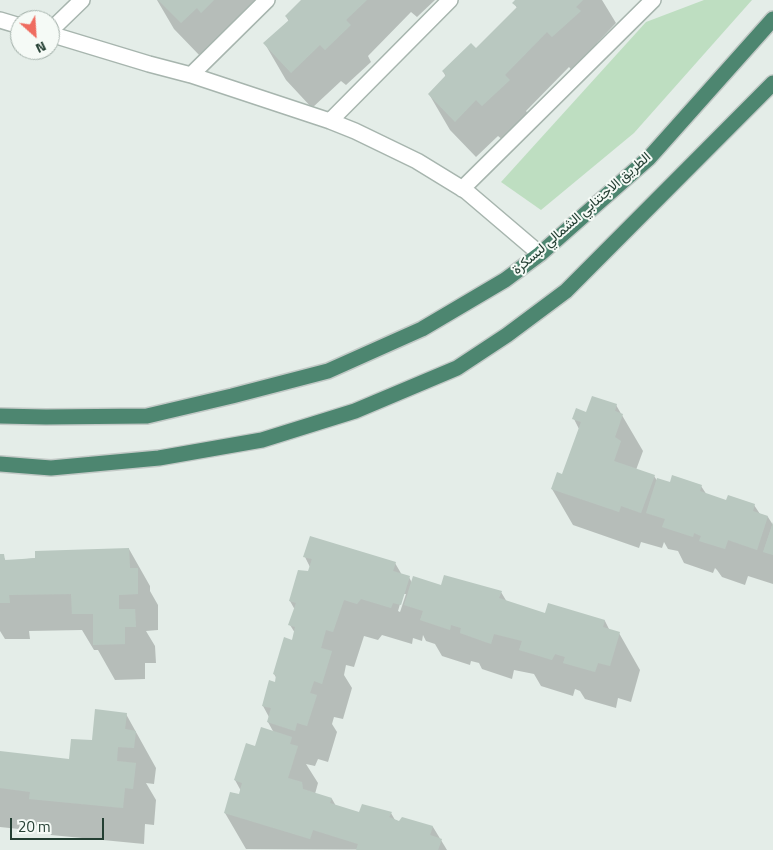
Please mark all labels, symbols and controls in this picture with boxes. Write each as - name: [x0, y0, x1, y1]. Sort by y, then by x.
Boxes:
- north arrow: [10, 10, 60, 60]
- text: N: [32, 36, 50, 60]
- street label: الطريق الاجتنابي الشمالي لبسكرة: [509, 149, 655, 279]
- scale bar: [12, 808, 106, 840]
- text: 20 m: [18, 815, 51, 838]

